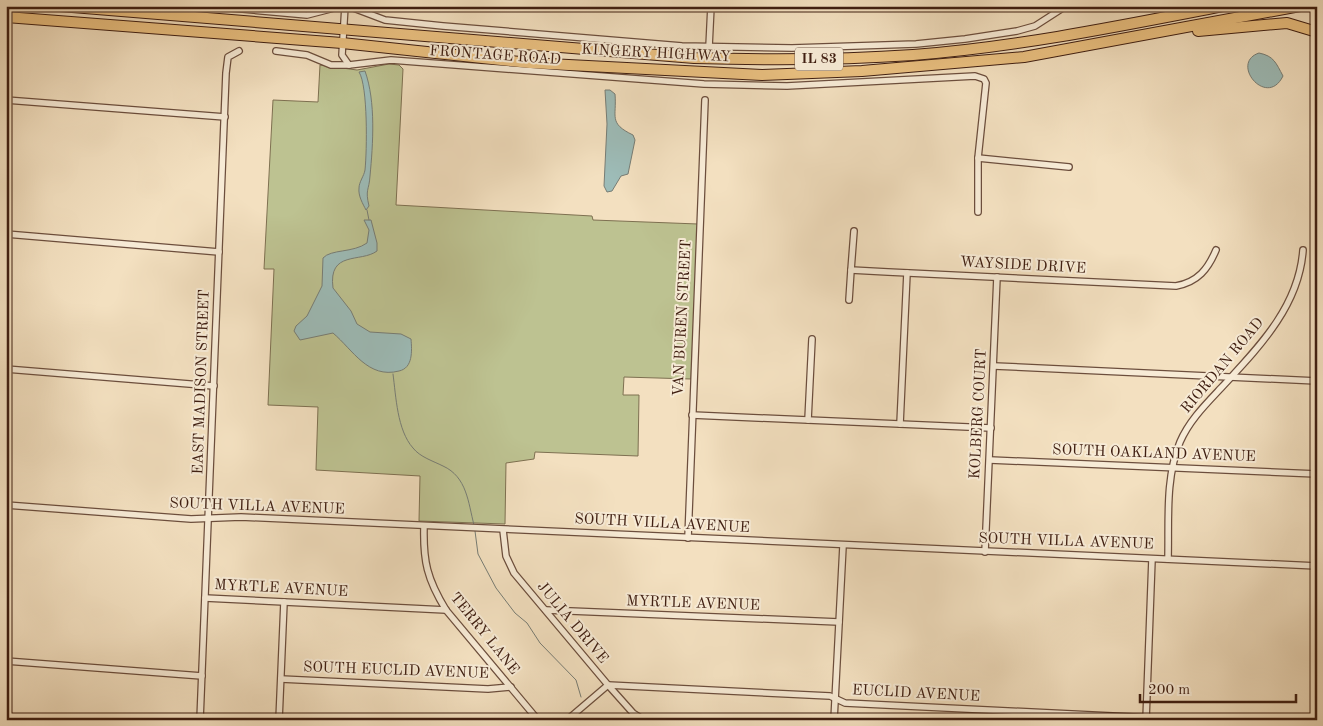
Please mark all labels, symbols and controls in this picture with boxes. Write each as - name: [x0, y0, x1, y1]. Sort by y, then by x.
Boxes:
- street label: KINGERY HIGHWAY: [581, 43, 731, 65]
- street label: FRONTAGE ROAD: [429, 44, 561, 68]
- road number: IL 83: [795, 48, 843, 70]
- street label: VAN BUREN STREET: [671, 239, 695, 397]
- street label: WAYSIDE DRIVE: [960, 255, 1086, 277]
- street label: EAST MADISON STREET: [191, 289, 213, 475]
- street label: RIORDAN ROAD: [1179, 315, 1267, 417]
- street label: KOLBERG COURT: [968, 348, 990, 480]
- street label: SOUTH OAKLAND AVENUE: [1052, 443, 1256, 465]
- street label: SOUTH VILLA AVENUE: [169, 496, 345, 518]
- street label: SOUTH VILLA AVENUE: [574, 512, 750, 536]
- street label: SOUTH VILLA AVENUE: [978, 531, 1154, 553]
- street label: MYRTLE AVENUE: [214, 578, 348, 600]
- street label: JULIA DRIVE: [534, 579, 610, 667]
- street label: TERRY LANE: [447, 590, 521, 678]
- street label: MYRTLE AVENUE: [626, 594, 760, 614]
- street label: SOUTH EUCLID AVENUE: [303, 660, 489, 682]
- scale bar: [1140, 671, 1297, 703]
- street label: EUCLID AVENUE: [852, 683, 980, 705]
- text: 200 m: [1148, 683, 1190, 698]

